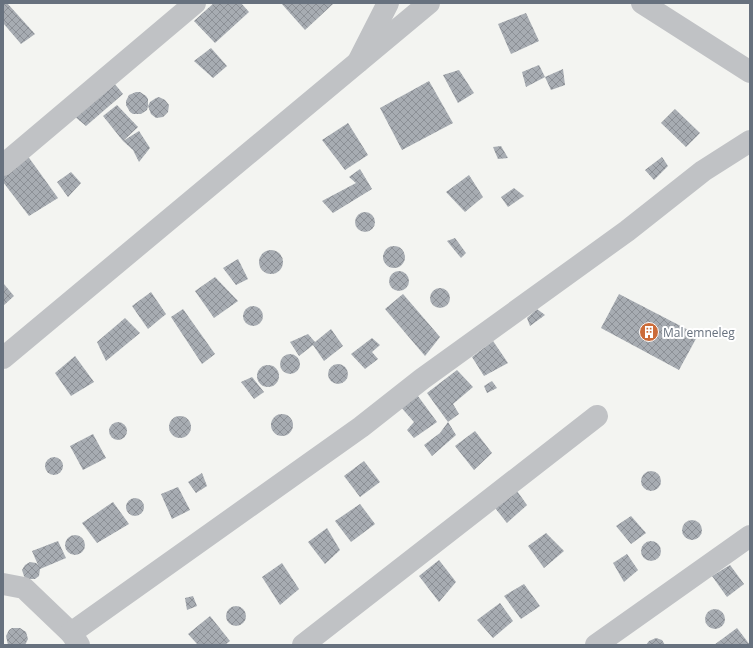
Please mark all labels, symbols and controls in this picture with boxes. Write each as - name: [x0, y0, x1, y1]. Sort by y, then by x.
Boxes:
- building icon: Mal emneleg: [638, 321, 660, 343]
- place label: Mal emneleg: [663, 324, 735, 341]

